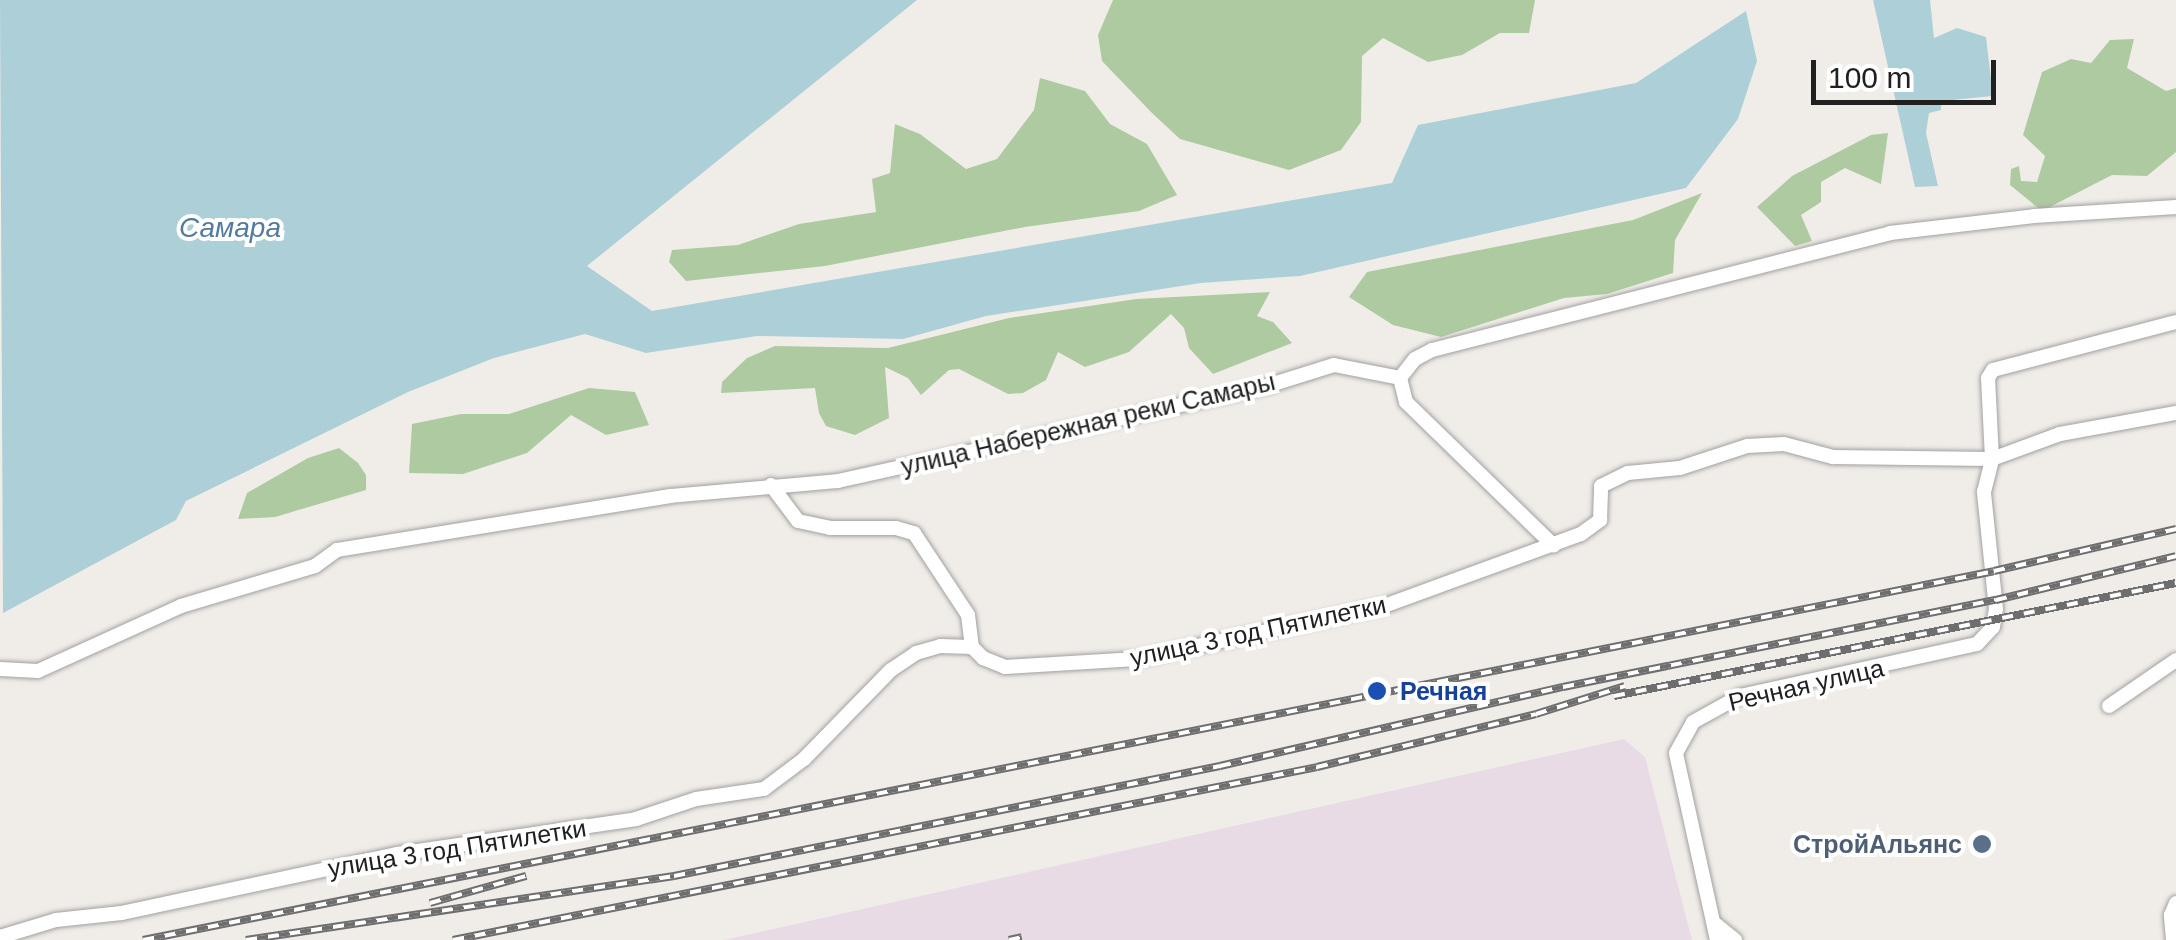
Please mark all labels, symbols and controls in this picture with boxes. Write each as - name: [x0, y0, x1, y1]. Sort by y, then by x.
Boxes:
- scale bar: [1816, 40, 2001, 102]
- text: 100 m: [1828, 61, 1911, 94]
- water label: Самара: [179, 211, 281, 245]
- street label: улица Набережная реки Самары: [898, 366, 1278, 482]
- street label: улица 3 год Пятилетки: [1127, 589, 1389, 673]
- street label: Речная улица: [1725, 653, 1887, 717]
- place label: Речная: [1400, 676, 1487, 706]
- marker: Речная: [1364, 678, 1390, 704]
- street label: улица 3 год Пятилетки: [326, 813, 588, 883]
- place label: СтройАльянс: [1793, 829, 1962, 859]
- marker: СтройАльянс: [1971, 833, 1993, 855]

